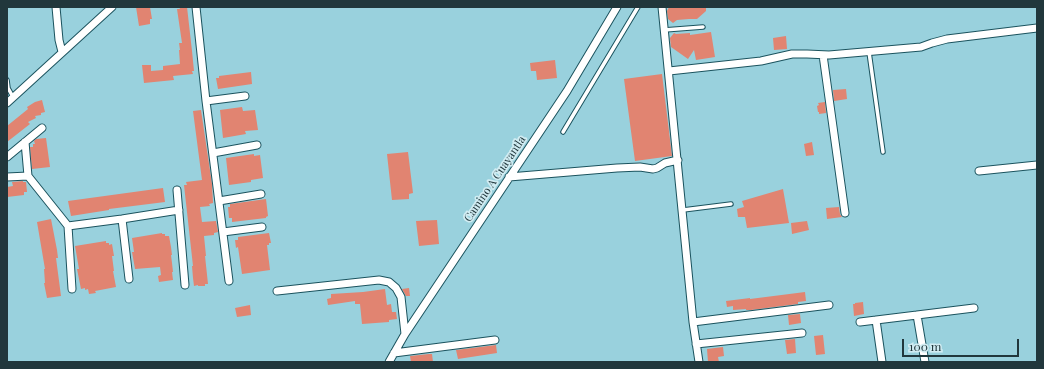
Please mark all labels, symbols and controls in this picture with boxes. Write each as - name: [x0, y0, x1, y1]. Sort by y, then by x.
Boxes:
- street label: Camino A Cuayantla: [461, 134, 529, 224]
- scale bar: [904, 331, 1021, 357]
- text: 100 m: [909, 338, 941, 354]

